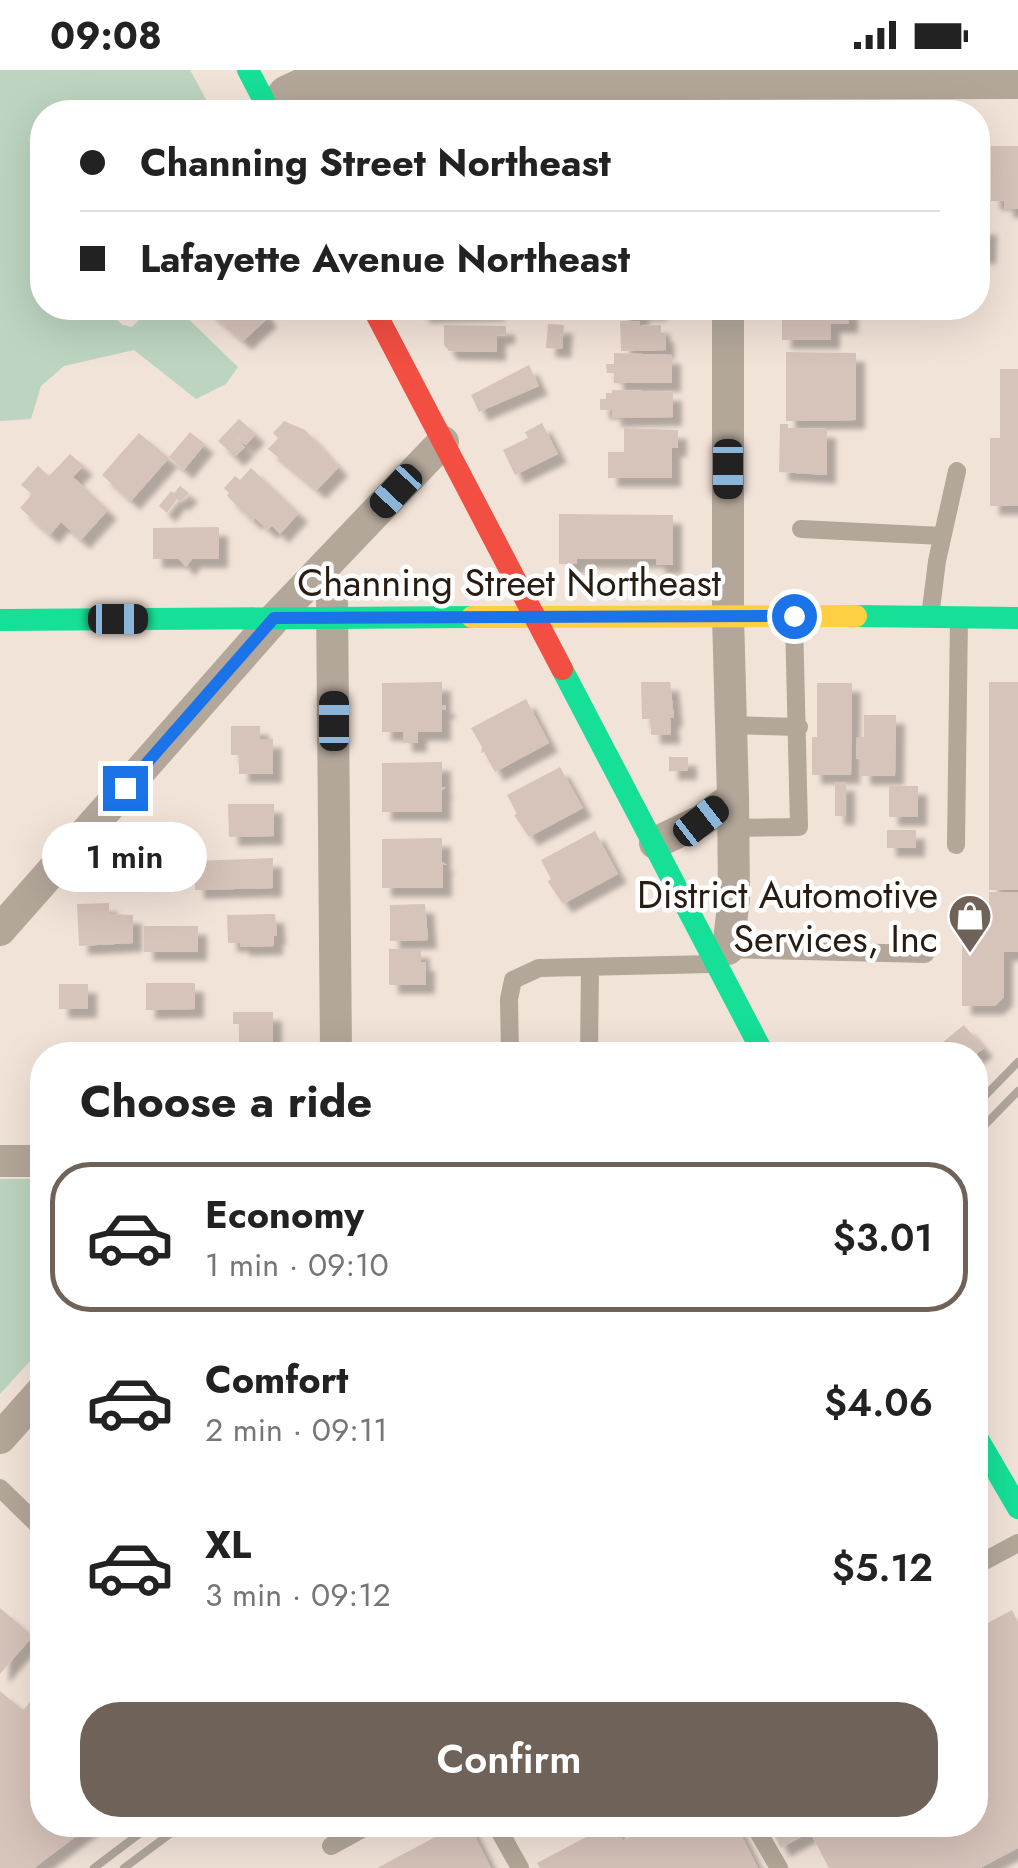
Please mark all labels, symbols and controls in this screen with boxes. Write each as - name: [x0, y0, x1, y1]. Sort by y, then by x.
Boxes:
- text: 09:08: [50, 8, 162, 63]
- text: Channing Street Northeast: [140, 135, 611, 190]
- text: Lafayette Avenue Northeast: [140, 231, 630, 286]
- car: [713, 439, 743, 499]
- car: [365, 459, 427, 523]
- street label: Channing Street Northeast: [297, 555, 721, 610]
- route start: [772, 594, 817, 639]
- car: [88, 604, 148, 634]
- car: [319, 691, 349, 751]
- route end: [103, 766, 148, 811]
- car: [668, 791, 734, 851]
- callout: 1 min: [42, 823, 208, 893]
- text: 1 min: [86, 834, 163, 880]
- place label: District Automotive Services, Inc: [637, 867, 938, 966]
- shop icon: District Automotive Services, Inc: [947, 893, 993, 954]
- text: Choose a ride: [80, 1069, 372, 1134]
- text: Economy: [205, 1187, 364, 1242]
- icon: car: [85, 1192, 175, 1282]
- text: $3.01: [833, 1210, 933, 1265]
- text: 1 min · 09:10: [205, 1242, 389, 1288]
- text: Comfort: [205, 1352, 348, 1407]
- icon: car: [85, 1357, 175, 1447]
- text: $4.06: [824, 1375, 933, 1430]
- text: 2 min · 09:11: [205, 1407, 388, 1453]
- text: XL: [205, 1517, 251, 1572]
- icon: car: [85, 1522, 175, 1612]
- text: $5.12: [832, 1540, 933, 1595]
- text: 3 min · 09:12: [205, 1572, 391, 1618]
- button: Confirm: [80, 1702, 938, 1817]

